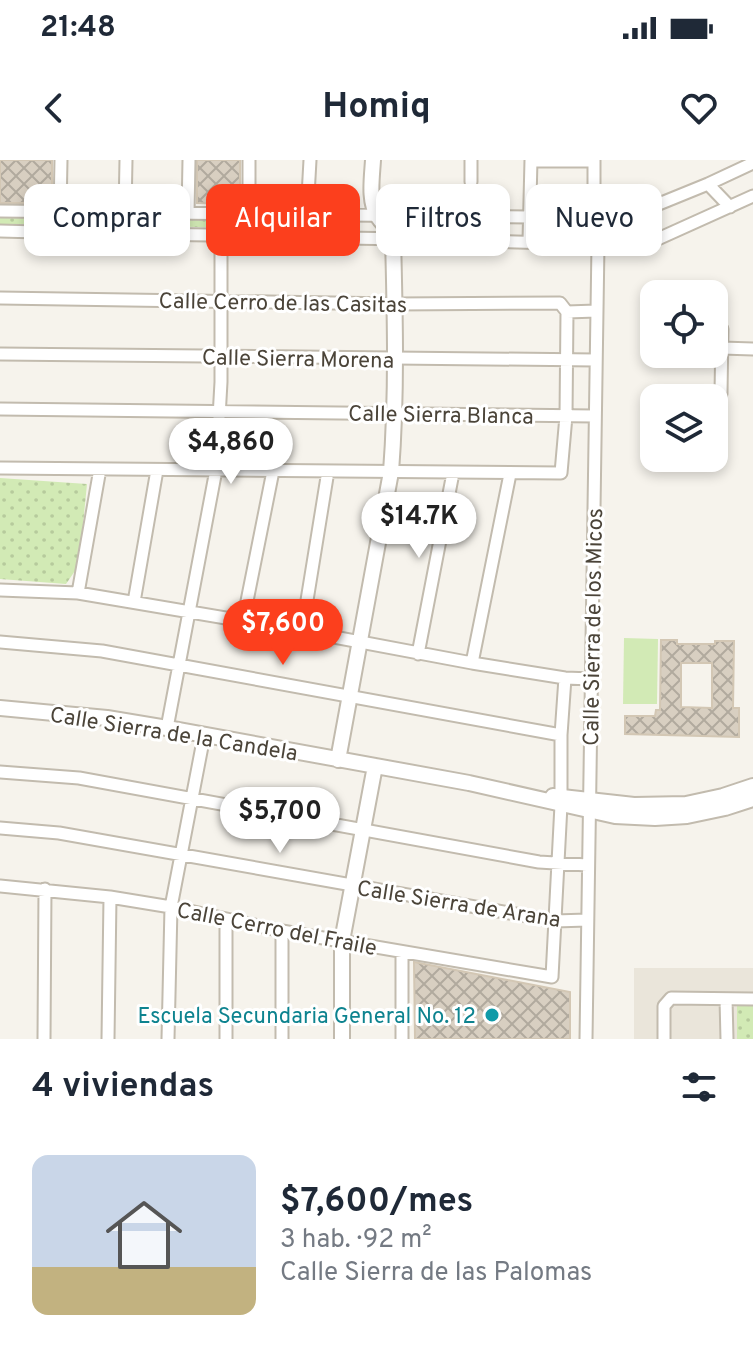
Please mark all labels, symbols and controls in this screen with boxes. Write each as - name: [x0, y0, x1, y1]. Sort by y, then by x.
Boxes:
- text: 21:48: [40, 10, 116, 47]
- text: Homiq: [322, 85, 431, 131]
- icon: back: [32, 86, 76, 130]
- icon: heart: [677, 86, 721, 130]
- chip: Comprar: [24, 184, 190, 256]
- chip: Alquilar: [206, 184, 360, 256]
- chip: Filtros: [376, 184, 510, 256]
- chip: Nuevo: [526, 184, 662, 256]
- map controls: [640, 280, 728, 472]
- button: locate: [640, 280, 728, 368]
- street label: Calle Cerro de las Casitas: [158, 289, 407, 320]
- street label: Calle Sierra Morena: [201, 345, 394, 376]
- button: layers: [640, 384, 728, 472]
- street label: Calle Sierra Blanca: [348, 401, 534, 432]
- pin: $4,860: [166, 418, 296, 486]
- text: $4,860: [187, 427, 275, 460]
- pin: $14.7K: [354, 492, 484, 560]
- text: $14.7K: [379, 501, 459, 534]
- street label: Calle Sierra de los Micos: [579, 508, 610, 746]
- pin: $7,600: [218, 599, 348, 667]
- text: $7,600: [241, 608, 325, 641]
- street label: Calle Sierra de la Candela: [48, 703, 300, 768]
- pin: $5,700: [215, 787, 345, 855]
- text: $5,700: [238, 796, 322, 829]
- street label: Calle Sierra de Arana: [355, 876, 562, 935]
- street label: Calle Cerro del Fraile: [174, 898, 379, 963]
- place label: Escuela Secundaria General No. 12: [138, 1004, 476, 1031]
- marker: Escuela Secundaria General No. 12: [483, 1006, 501, 1024]
- icon: filters: [677, 1065, 721, 1109]
- text: 4 viviendas: [32, 1066, 214, 1109]
- text: $7,600/mes: [280, 1181, 473, 1224]
- icon: home: [96, 1187, 192, 1283]
- text: 3 hab. · 92 m²: [280, 1224, 432, 1257]
- text: Calle Sierra de las Palomas: [280, 1257, 592, 1290]

